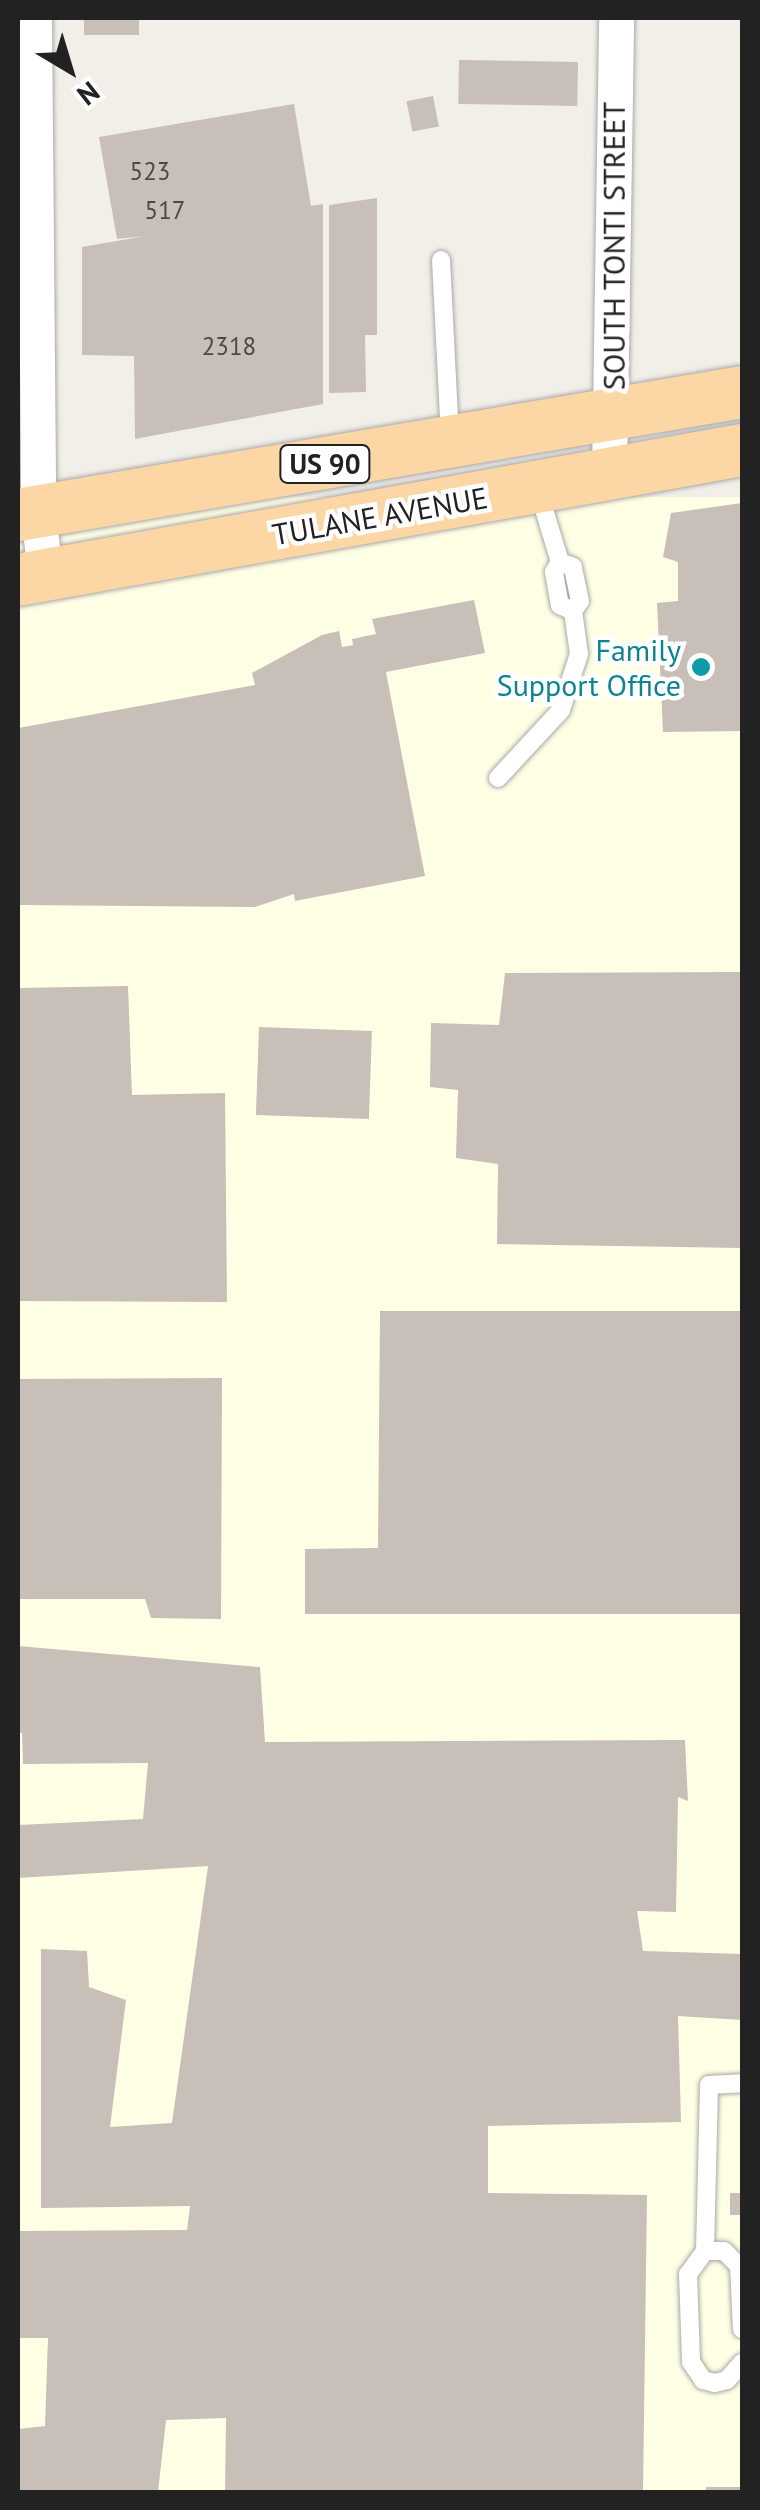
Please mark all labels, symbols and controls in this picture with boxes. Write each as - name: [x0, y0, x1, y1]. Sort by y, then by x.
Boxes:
- north arrow: [20, 20, 120, 120]
- text: N: [70, 74, 107, 114]
- street label: SOUTH TONTI STREET: [596, 101, 632, 391]
- house number: 523: [130, 156, 170, 186]
- house number: 517: [145, 195, 185, 225]
- house number: 2318: [202, 331, 256, 361]
- road number: US 90: [278, 441, 372, 487]
- street label: TULANE AVENUE: [269, 479, 491, 553]
- place label: Family Support Office: [497, 632, 681, 702]
- marker: Family Support Office: [690, 656, 712, 678]

